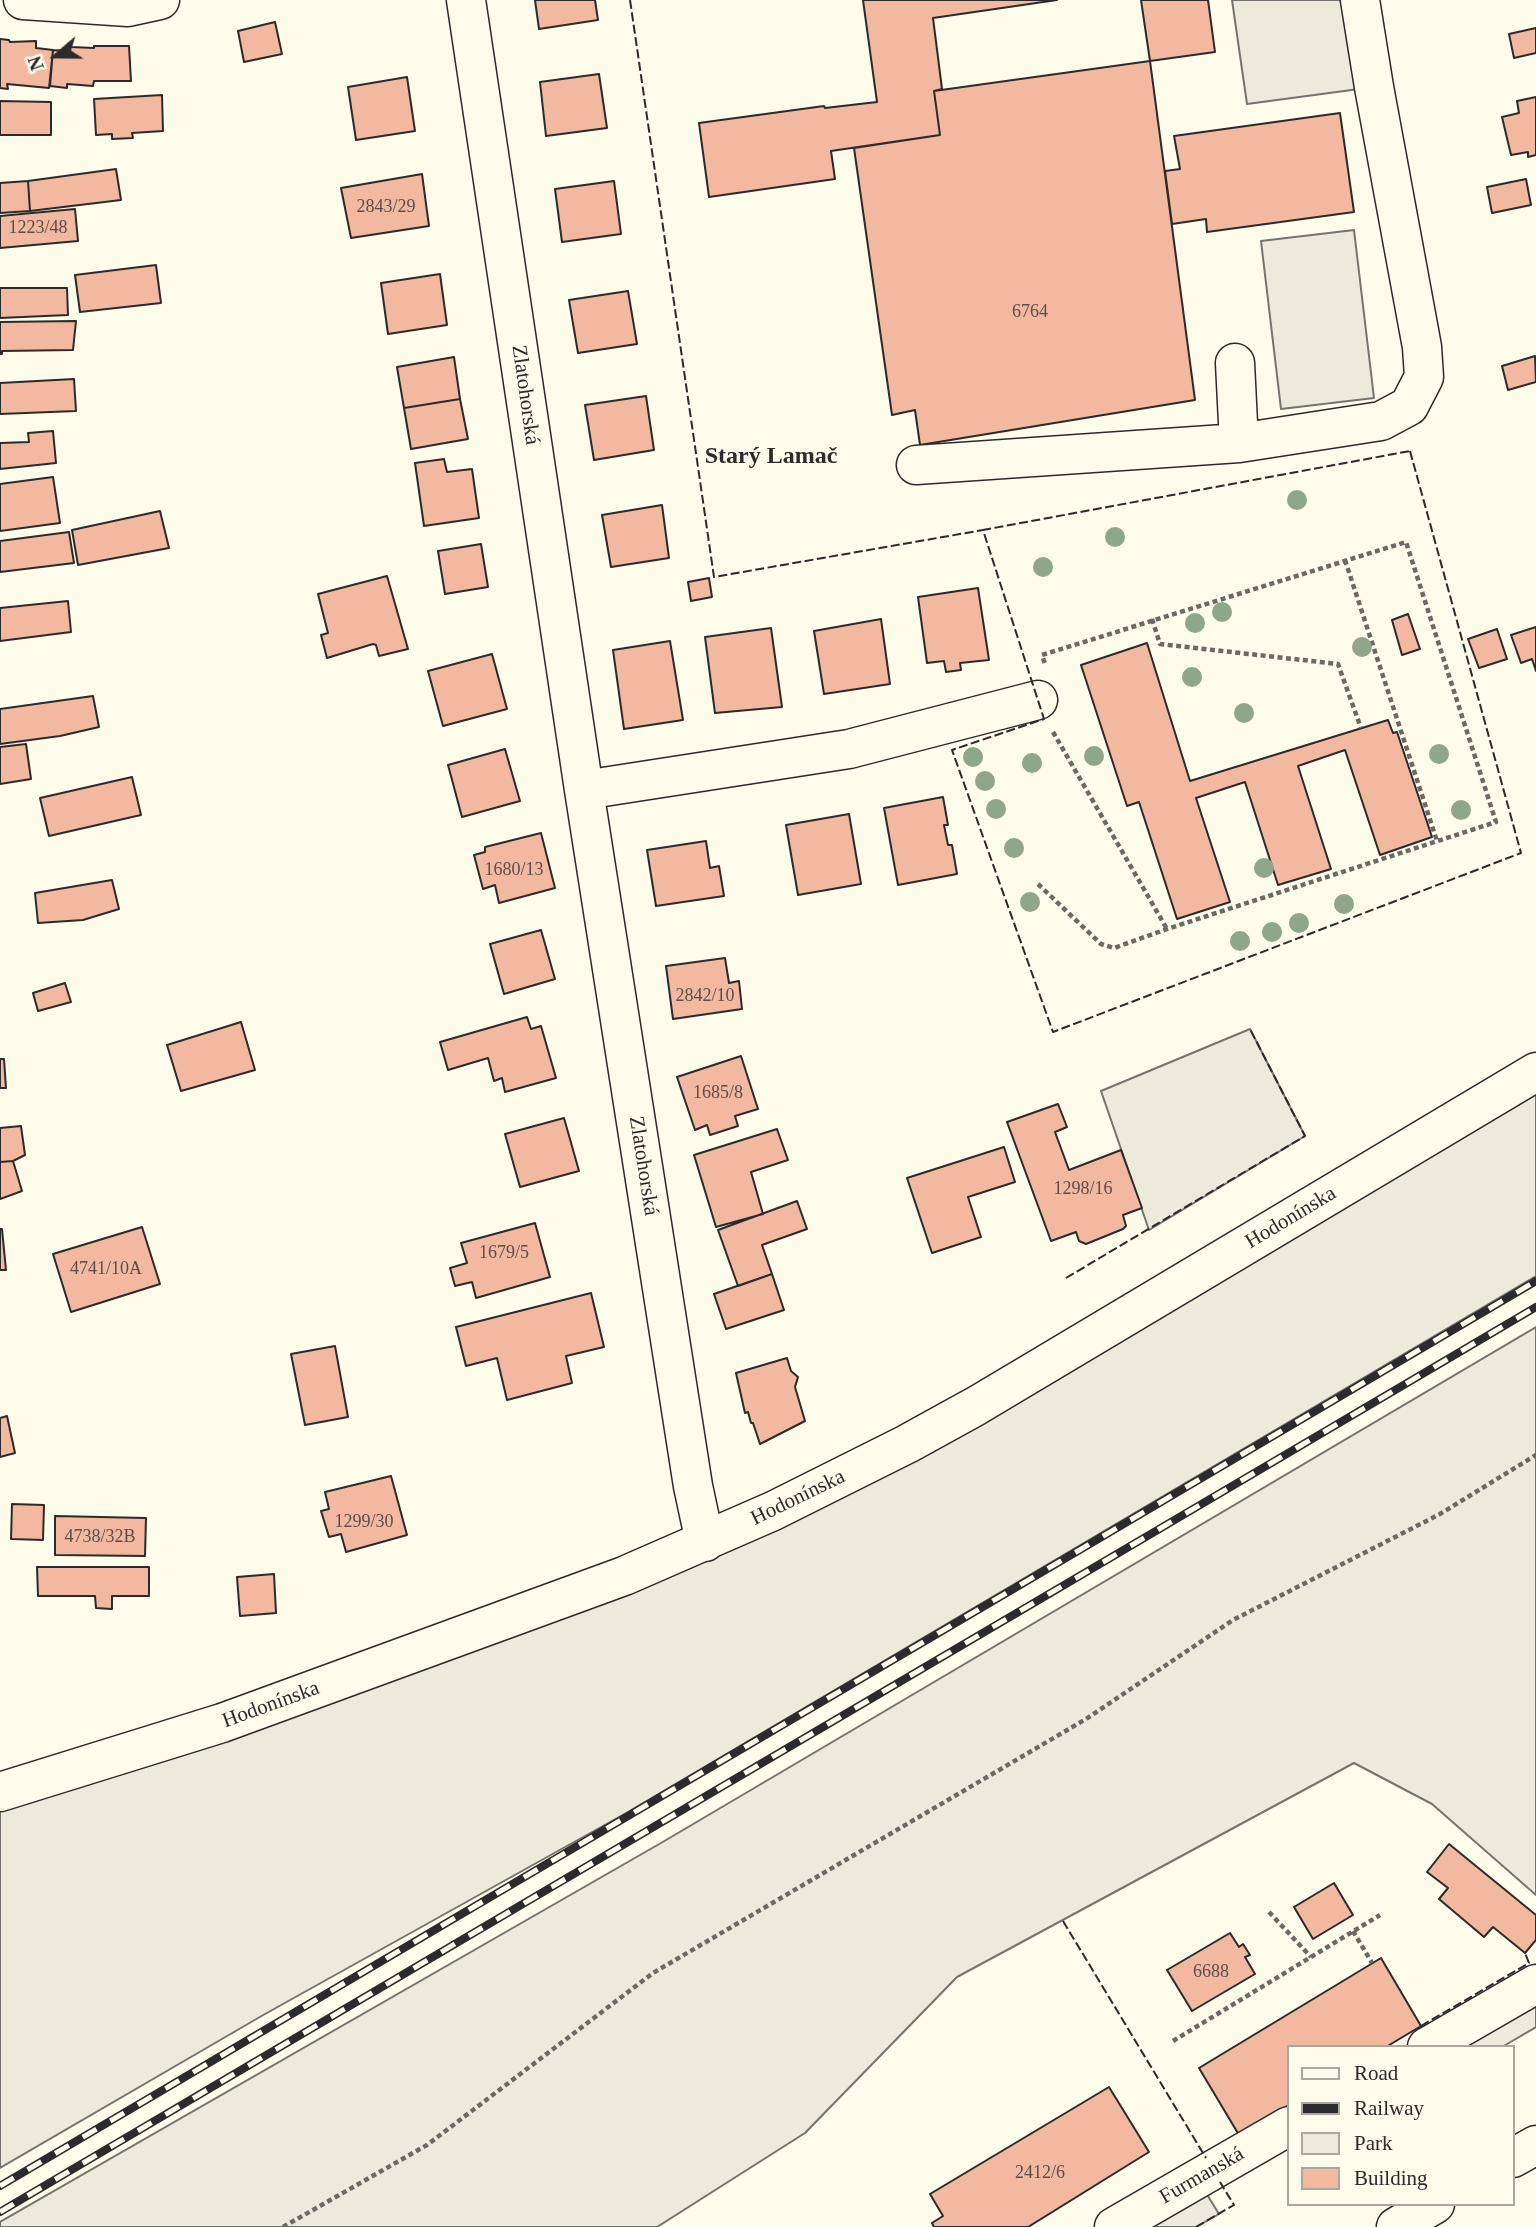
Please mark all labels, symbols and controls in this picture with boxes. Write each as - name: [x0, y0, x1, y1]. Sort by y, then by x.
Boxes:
- north arrow: [21, 21, 91, 91]
- text: N: [24, 53, 48, 73]
- house number: 2843/29: [356, 196, 416, 218]
- house number: 1223/48: [8, 217, 68, 239]
- house number: 6764: [1012, 301, 1048, 323]
- street label: Zlatohorská: [506, 344, 544, 446]
- district label: Starý Lamač: [705, 443, 837, 471]
- house number: 1680/13: [484, 859, 544, 881]
- house number: 2842/10: [675, 985, 735, 1007]
- house number: 1685/8: [693, 1082, 743, 1104]
- street label: Zlatohorská: [623, 1114, 663, 1218]
- house number: 1298/16: [1053, 1178, 1113, 1200]
- street label: Hodonínska: [1241, 1181, 1341, 1255]
- house number: 1679/5: [479, 1242, 529, 1264]
- house number: 4741/10A: [70, 1258, 142, 1280]
- street label: Hodonínska: [747, 1464, 849, 1532]
- house number: 1299/30: [334, 1511, 394, 1533]
- house number: 4738/32B: [64, 1526, 136, 1548]
- street label: Hodonínska: [219, 1676, 323, 1734]
- house number: 6688: [1193, 1961, 1229, 1983]
- legend: [1288, 2045, 1515, 2206]
- text: Road: [1354, 2061, 1398, 2085]
- text: Railway: [1354, 2096, 1424, 2120]
- text: Park: [1354, 2131, 1393, 2155]
- street label: Furmanská: [1155, 2142, 1249, 2210]
- house number: 2412/6: [1015, 2162, 1065, 2184]
- text: Building: [1354, 2166, 1428, 2190]

